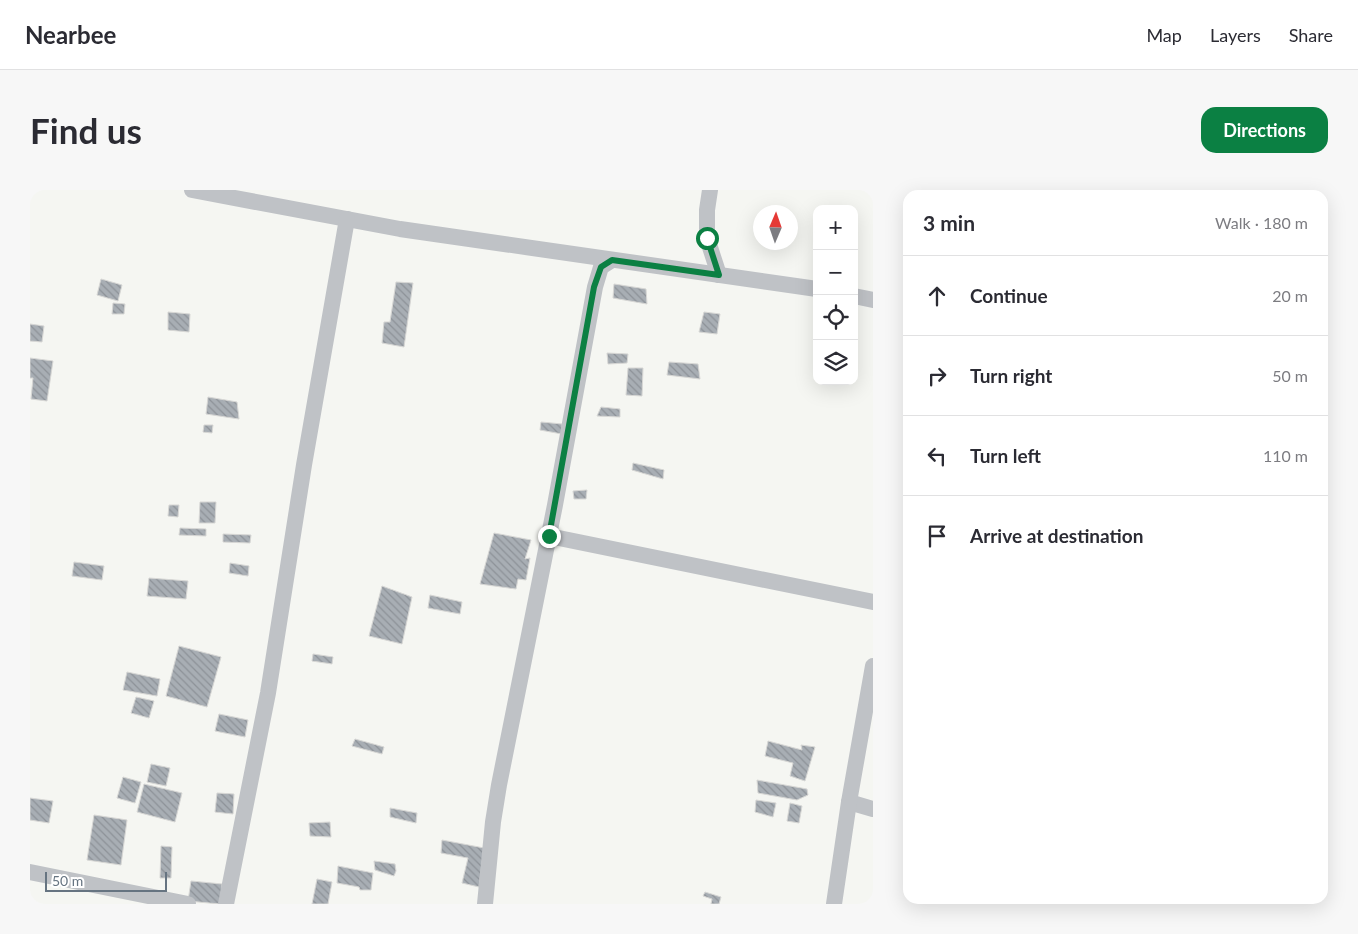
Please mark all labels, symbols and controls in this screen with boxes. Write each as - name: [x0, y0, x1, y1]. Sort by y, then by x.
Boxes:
- text: Nearbee: [25, 20, 116, 49]
- text: Map: [1146, 24, 1182, 46]
- text: Layers: [1210, 24, 1261, 46]
- text: Share: [1289, 24, 1333, 46]
- button: Directions: [1201, 107, 1328, 153]
- text: Find us: [30, 109, 142, 151]
- north arrow: [753, 205, 798, 250]
- map controls: [813, 205, 858, 385]
- button: +: [813, 205, 858, 250]
- text: 3 min: [923, 210, 975, 235]
- text: Walk · 180 m: [1215, 213, 1308, 232]
- route start: [696, 227, 719, 250]
- button: −: [813, 250, 858, 295]
- icon: ahead: [923, 282, 951, 310]
- text: Continue: [970, 284, 1048, 307]
- text: 20 m: [1272, 286, 1308, 305]
- button: locate: [813, 295, 858, 340]
- button: layers: [813, 340, 858, 385]
- icon: right: [923, 362, 951, 390]
- text: Turn right: [970, 364, 1052, 387]
- text: 50 m: [1272, 366, 1308, 385]
- icon: left: [923, 442, 951, 470]
- text: Turn left: [970, 444, 1041, 467]
- text: 110 m: [1263, 446, 1308, 465]
- icon: arrive: [923, 522, 951, 550]
- text: Arrive at destination: [970, 524, 1143, 547]
- route end: [538, 525, 561, 548]
- scale bar: [45, 869, 168, 892]
- text: 50 m: [52, 872, 83, 889]

